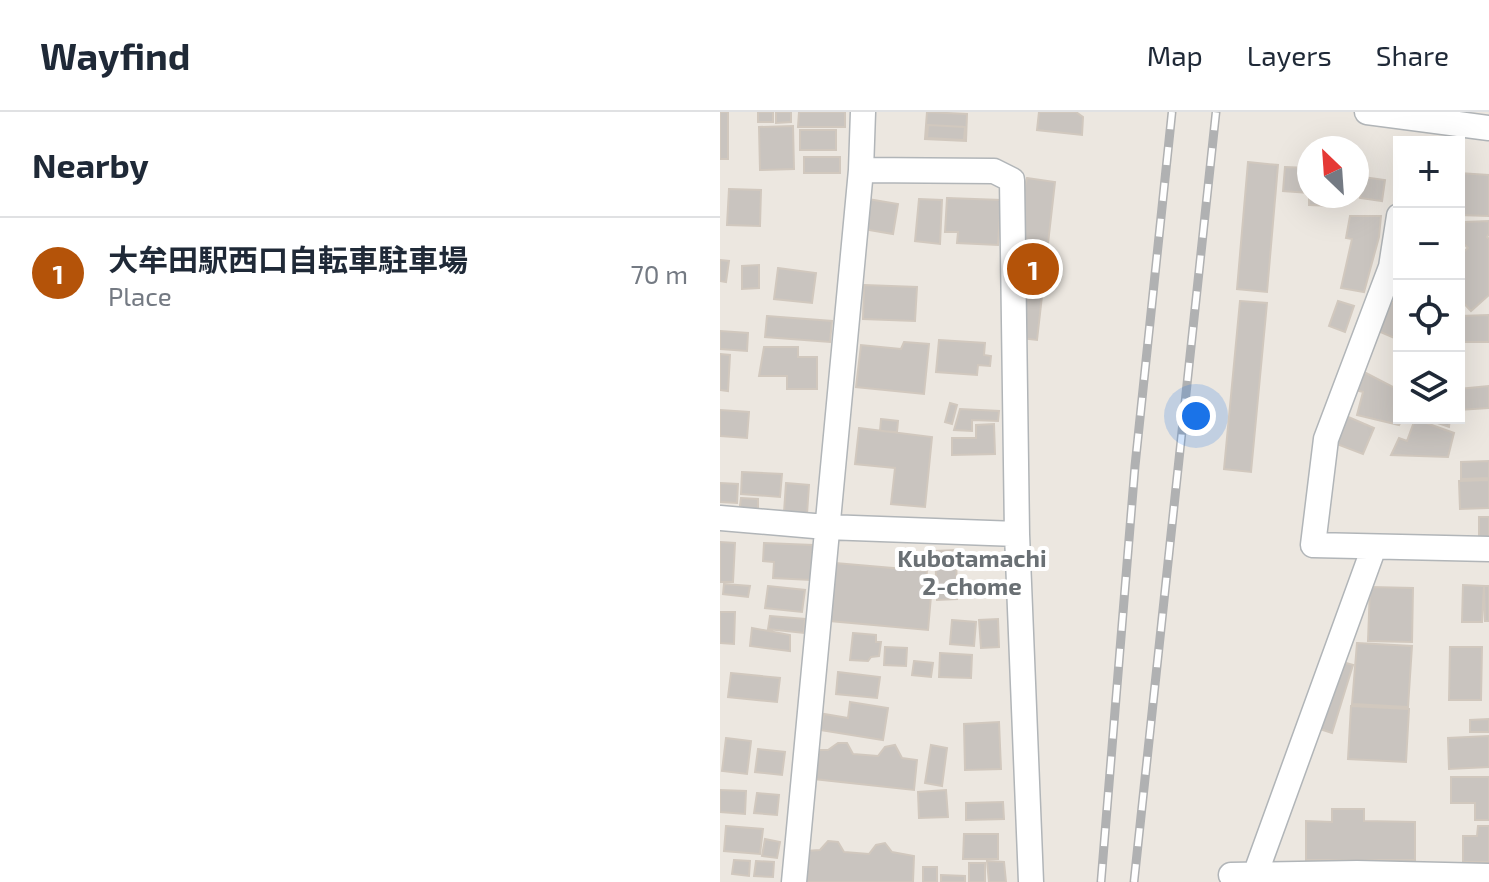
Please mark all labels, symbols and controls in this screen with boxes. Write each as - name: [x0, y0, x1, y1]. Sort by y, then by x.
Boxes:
- text: Wayfind: [40, 32, 191, 78]
- text: Map: [1147, 38, 1203, 72]
- text: Layers: [1247, 38, 1332, 72]
- text: Share: [1376, 38, 1449, 72]
- north arrow: [1297, 136, 1369, 208]
- map controls: [1393, 136, 1465, 424]
- button: +: [1393, 136, 1465, 208]
- text: Nearby: [32, 144, 149, 185]
- button: −: [1393, 208, 1465, 280]
- pin: 1: [1007, 239, 1059, 299]
- text: 大牟田駅西口自転車駐車場: [108, 241, 468, 277]
- text: 1: [52, 258, 64, 289]
- text: 70 m: [630, 258, 688, 289]
- text: Place: [108, 280, 172, 311]
- button: locate: [1393, 280, 1465, 352]
- button: layers: [1393, 352, 1465, 424]
- your location: [1176, 396, 1216, 436]
- district label: Kubotamachi 2-chome: [897, 543, 1047, 600]

